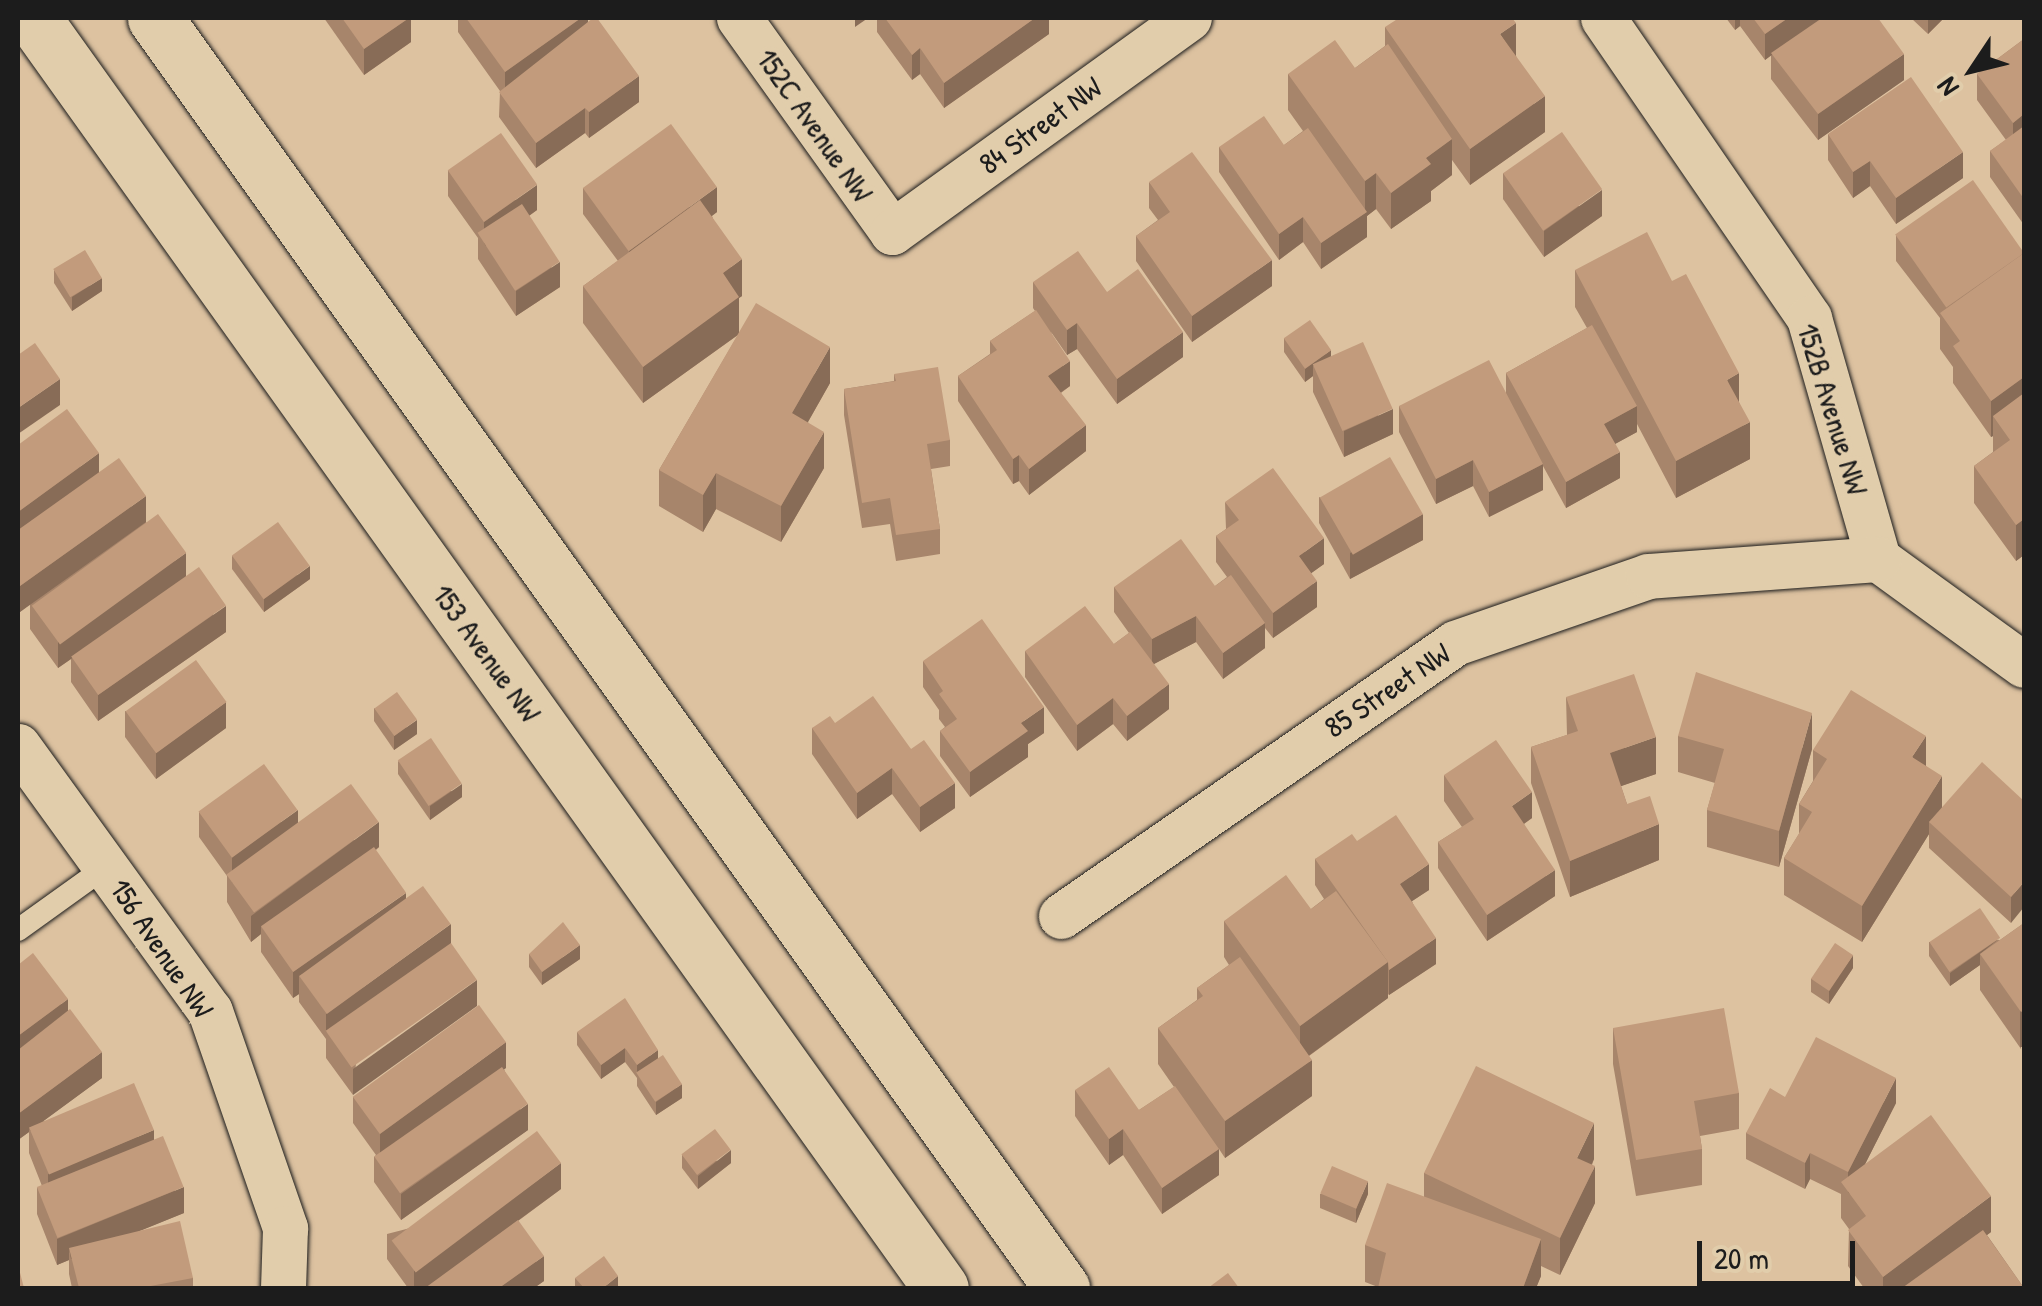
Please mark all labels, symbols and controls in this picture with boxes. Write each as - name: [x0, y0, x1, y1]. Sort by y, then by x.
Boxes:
- north arrow: [1922, 20, 2022, 120]
- street label: 152C Avenue NW: [749, 42, 881, 208]
- street label: 84 Street NW: [972, 69, 1108, 181]
- text: N: [1928, 70, 1967, 104]
- street label: 152B Avenue NW: [1790, 319, 1876, 499]
- street label: 153 Avenue NW: [425, 577, 549, 729]
- street label: 85 Street NW: [1317, 635, 1457, 745]
- street label: 156 Avenue NW: [102, 872, 222, 1024]
- scale bar: [1702, 1221, 1860, 1283]
- text: 20 m: [1714, 1238, 1769, 1278]

